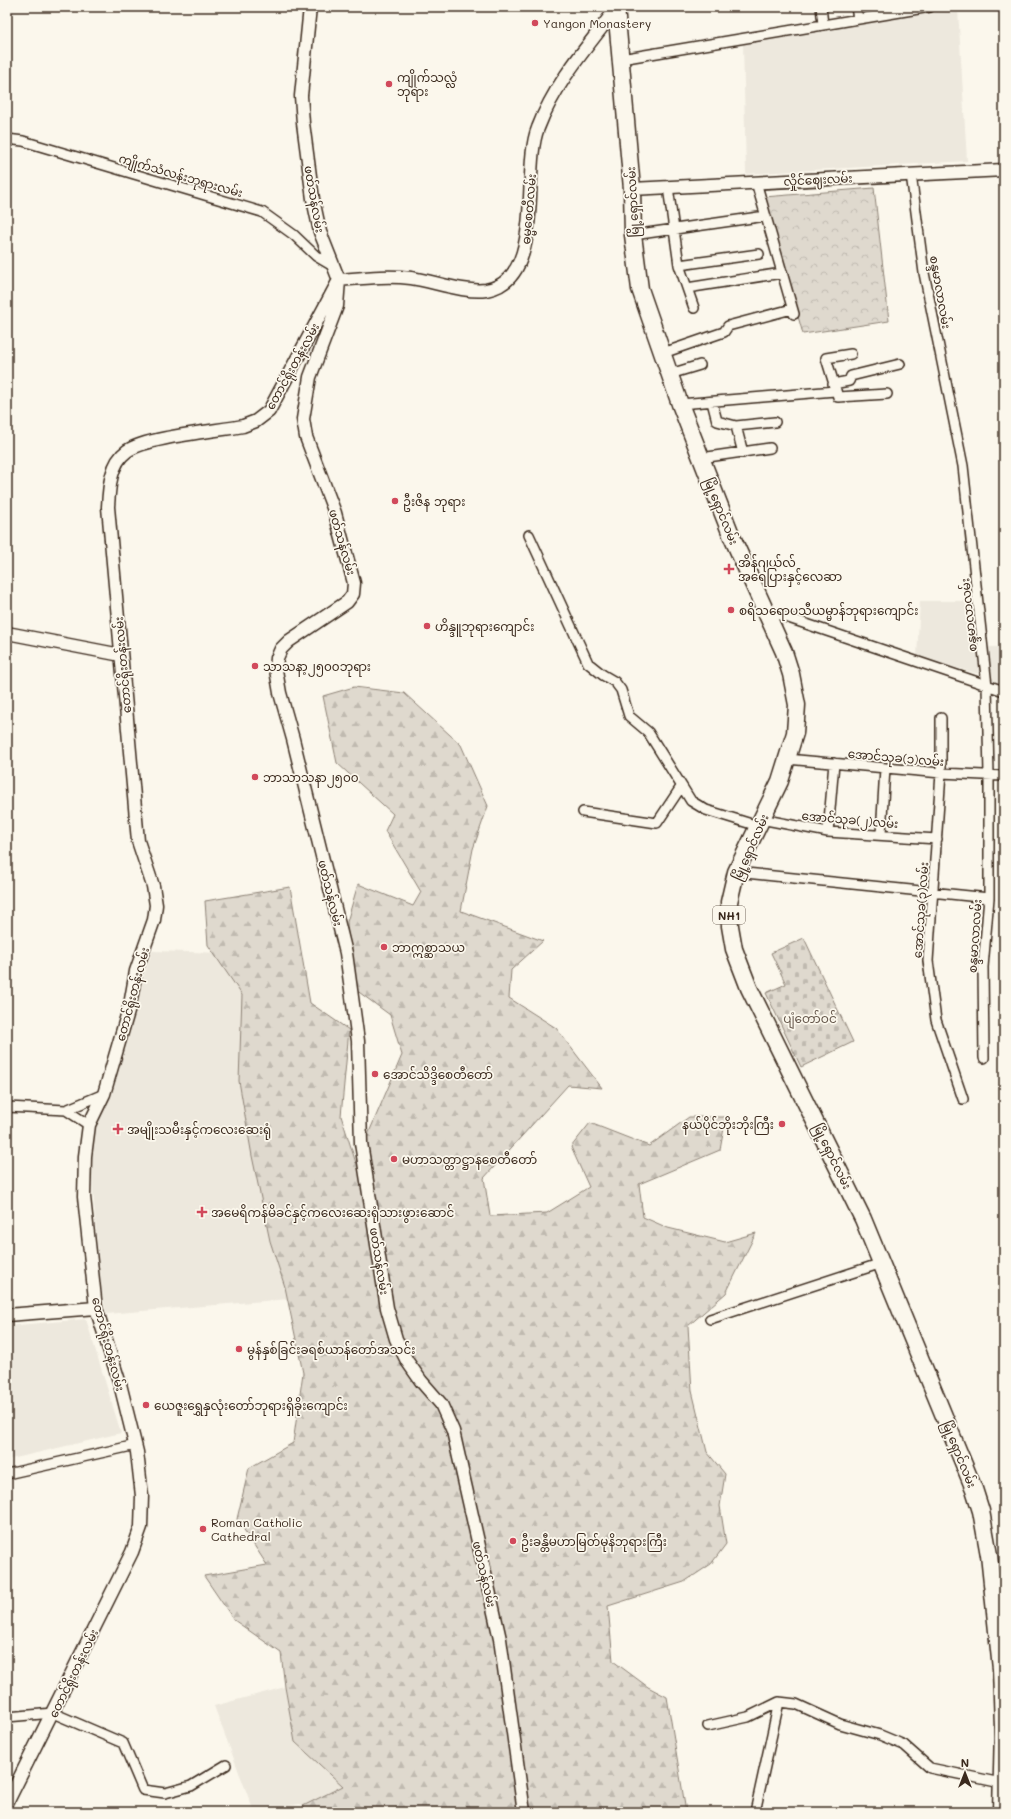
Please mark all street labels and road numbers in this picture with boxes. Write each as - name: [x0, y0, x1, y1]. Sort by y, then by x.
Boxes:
- street label: ကျိုက်သံလန်းဘုရားလမ်း: [116, 150, 245, 203]
- street label: ဖတ်သန်လမ်း: [298, 164, 329, 234]
- street label: မြို့ရှောင်လမ်း: [622, 166, 645, 238]
- street label: လှိုင်ဈေးလမ်း: [783, 169, 853, 192]
- street label: ဓမ္မစေတီလမ်း: [517, 173, 542, 245]
- street label: စန္ဒမာလာလမ်း: [923, 254, 955, 330]
- street label: တောင်ရိုးတန်းလမ်း: [262, 320, 325, 414]
- street label: မြို့ရှောင်လမ်း: [698, 475, 743, 548]
- street label: ဖတ်သန်လမ်း: [323, 507, 360, 578]
- street label: စန္ဒမာလာလမ်း: [956, 577, 983, 653]
- street label: တောင်ရိုးတန်းလမ်း: [110, 616, 137, 714]
- street label: အောင်သုခ(၁)လမ်း: [847, 745, 945, 772]
- street label: အောင်သုခ(၂)လမ်း: [801, 807, 899, 834]
- street label: မြို့ရှောင်လမ်း: [728, 811, 775, 884]
- street label: ဖတ်သန်လမ်း: [312, 858, 347, 929]
- street label: အောင်သုခ(၃)လမ်း: [909, 861, 934, 959]
- street label: စန္ဒမာလာလမ်း: [963, 899, 988, 974]
- road number: NH1: [713, 906, 745, 924]
- street label: တောင်ရိုးတန်းလမ်း: [112, 945, 155, 1044]
- street label: မြို့ရှောင်လမ်း: [808, 1121, 856, 1193]
- street label: ဖတ်သန်လမ်း: [364, 1226, 393, 1296]
- street label: တောင်ရိုးတန်းလမ်း: [86, 1295, 129, 1394]
- street label: မြို့ရှောင်လမ်း: [936, 1418, 981, 1491]
- street label: ဖတ်သန်လမ်း: [467, 1539, 500, 1609]
- street label: တောင်ရိုးတန်းလမ်း: [45, 1626, 104, 1721]

